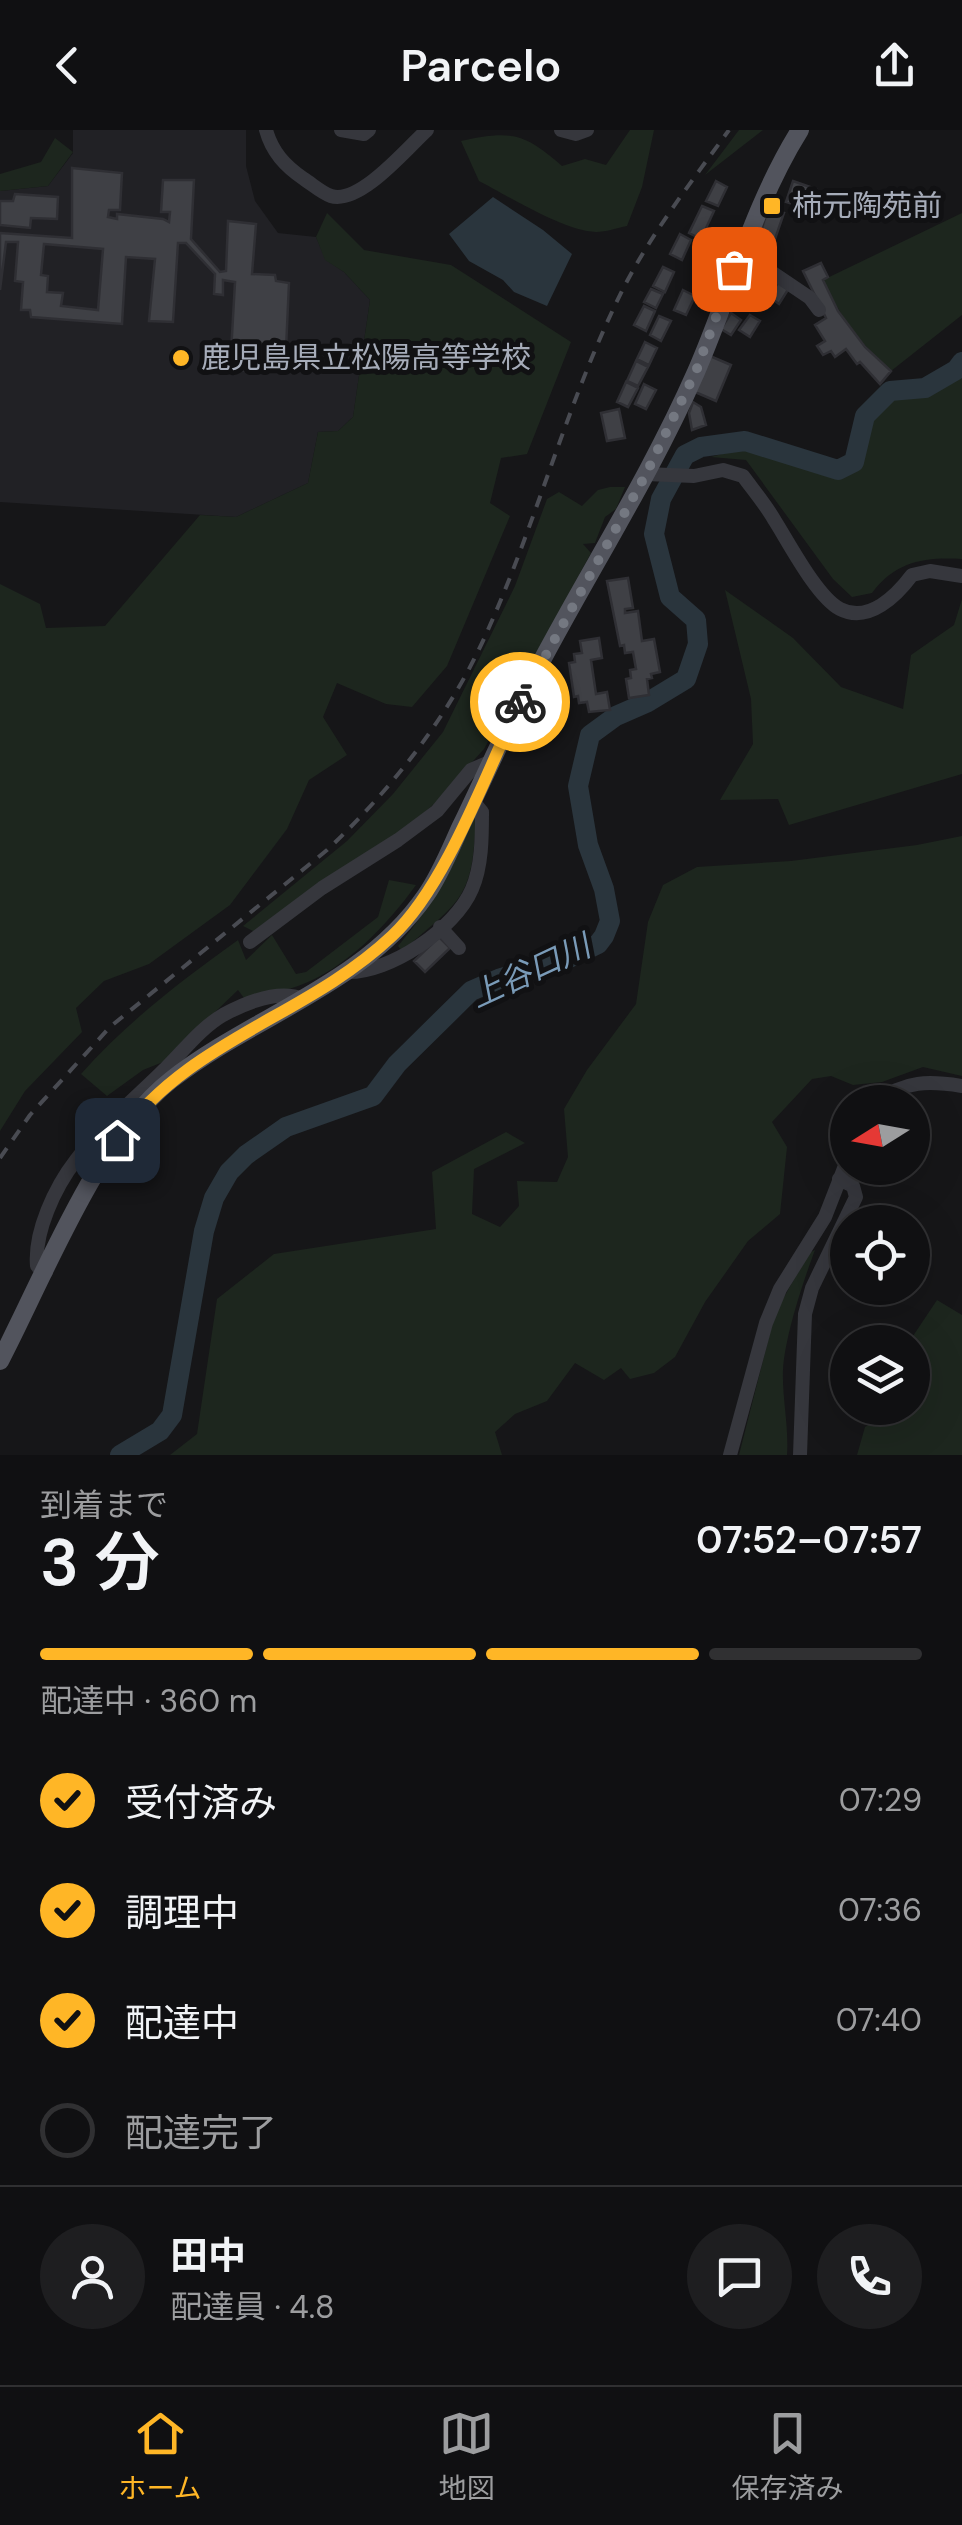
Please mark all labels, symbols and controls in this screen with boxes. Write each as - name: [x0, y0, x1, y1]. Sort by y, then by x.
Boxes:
- text: Parcelo: [400, 36, 562, 95]
- icon: back: [40, 38, 95, 93]
- icon: share: [867, 38, 922, 93]
- place label: 柿元陶苑前: [792, 186, 942, 225]
- marker: 柿元陶苑前: [761, 195, 783, 217]
- pin: [692, 227, 777, 312]
- icon: bag: [707, 242, 762, 297]
- place label: 鹿児島県立松陽高等学校: [201, 338, 531, 377]
- marker: 鹿児島県立松陽高等学校: [170, 347, 192, 369]
- courier: [470, 652, 570, 752]
- icon: bike: [493, 675, 548, 730]
- water label: 上谷口川: [463, 924, 600, 1017]
- north arrow: [830, 1085, 930, 1185]
- map controls: [830, 1085, 930, 1425]
- pin: [75, 1098, 160, 1183]
- icon: home: [90, 1113, 145, 1168]
- button: locate: [830, 1205, 930, 1305]
- button: layers: [830, 1325, 930, 1425]
- text: 到着まで: [40, 1484, 168, 1526]
- text: 07:52–07:57: [696, 1515, 922, 1565]
- text: 3 分: [40, 1521, 160, 1605]
- text: 配達中 · 360 m: [40, 1680, 257, 1722]
- icon: check: [40, 1773, 95, 1828]
- text: 受付済み: [125, 1778, 277, 1828]
- text: 07:29: [839, 1779, 922, 1821]
- icon: check: [40, 1883, 95, 1938]
- text: 調理中: [125, 1888, 239, 1938]
- text: 07:36: [838, 1889, 922, 1931]
- icon: check: [40, 1993, 95, 2048]
- text: 配達中: [125, 1998, 239, 2048]
- text: 07:40: [836, 1999, 922, 2041]
- text: 配達完了: [125, 2108, 277, 2158]
- button: person: [40, 2224, 145, 2329]
- button: chat: [687, 2224, 792, 2329]
- button: phone: [817, 2224, 922, 2329]
- text: 田中: [170, 2231, 246, 2281]
- text: 配達員 · 4.8: [170, 2286, 335, 2328]
- tab: ホーム: [118, 2406, 202, 2507]
- tab: 地図: [439, 2406, 495, 2507]
- tab: 保存済み: [731, 2406, 844, 2507]

